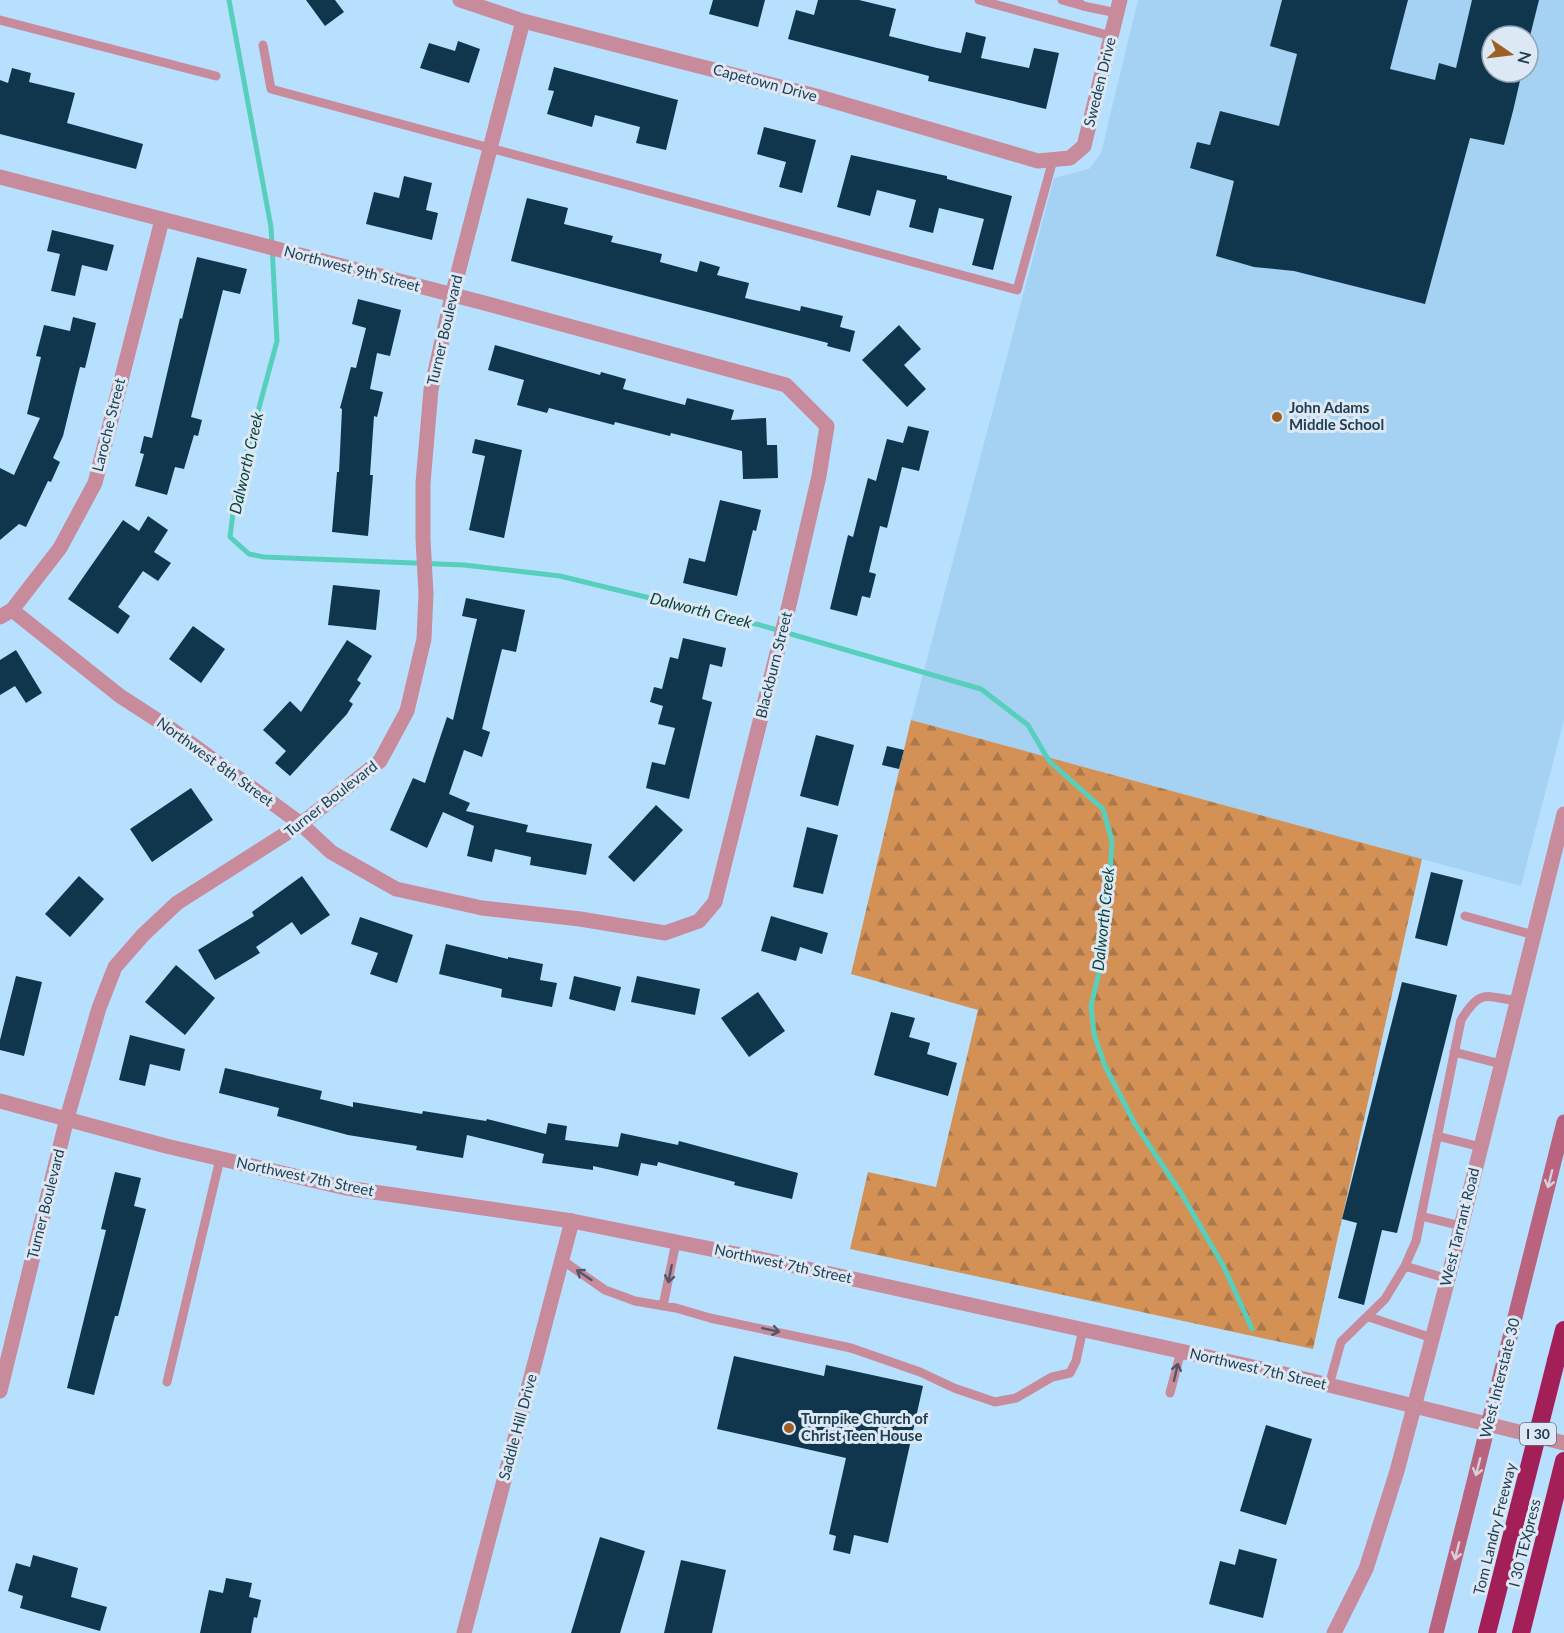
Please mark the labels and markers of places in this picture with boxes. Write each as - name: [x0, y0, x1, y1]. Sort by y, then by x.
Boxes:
- place label: John Adams Middle School: [1289, 398, 1384, 433]
- marker: John Adams Middle School: [1270, 410, 1284, 424]
- place label: Turnpike Church of Christ Teen House: [801, 1409, 929, 1444]
- marker: Turnpike Church of Christ Teen House: [782, 1421, 796, 1435]

